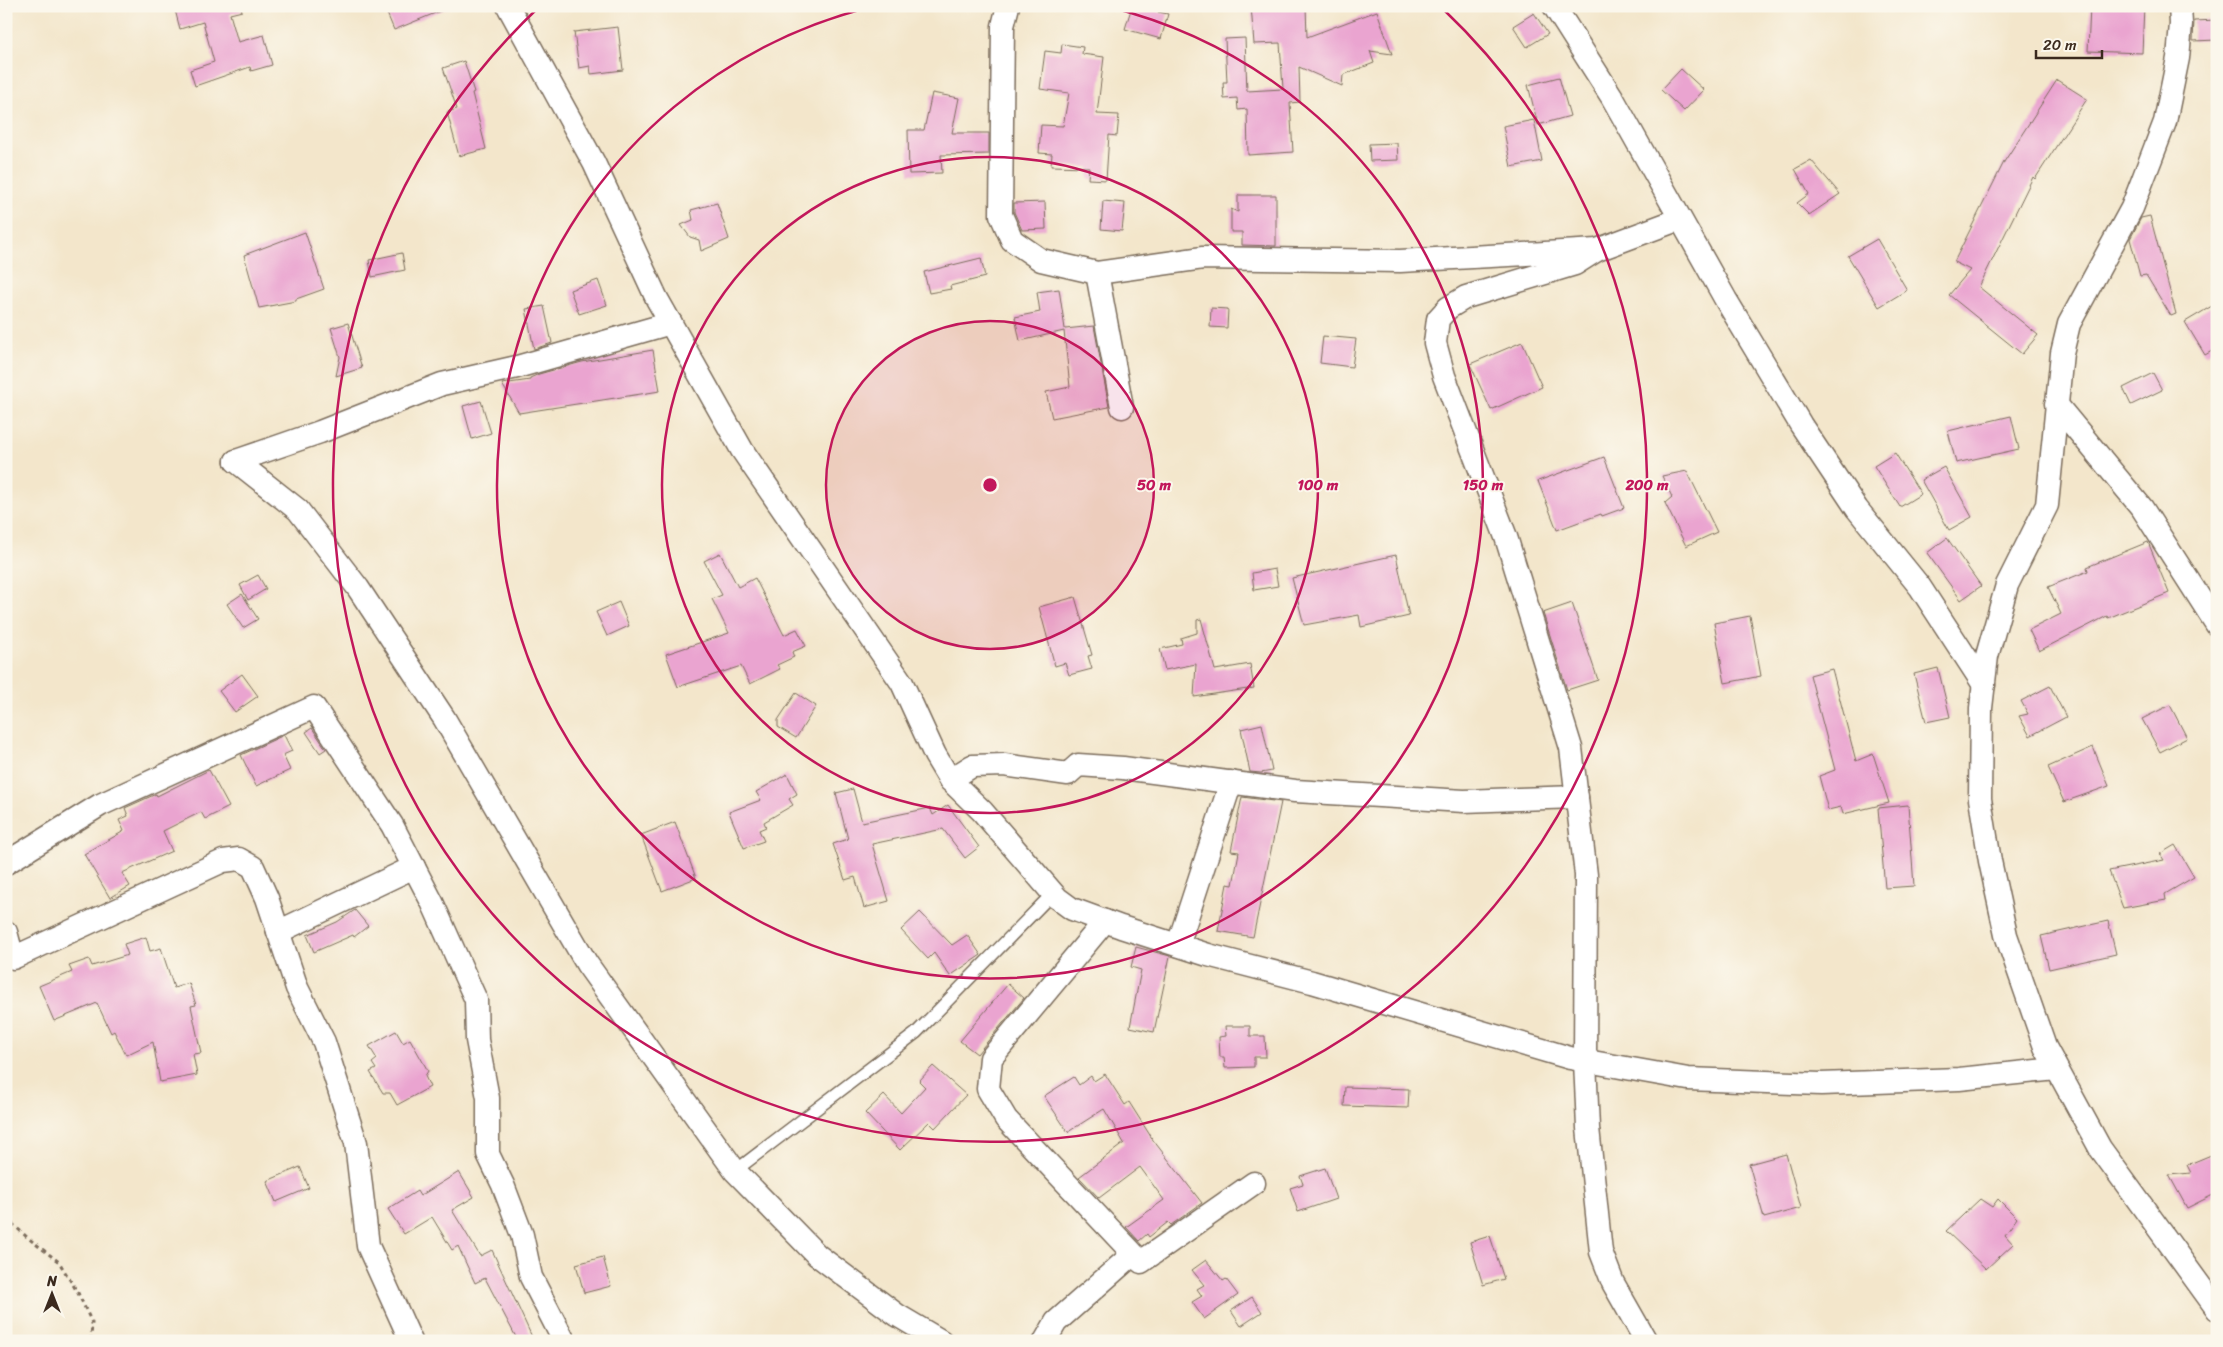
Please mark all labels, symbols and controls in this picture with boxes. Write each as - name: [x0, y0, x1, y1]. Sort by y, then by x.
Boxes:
- scale bar: [2036, 28, 2102, 60]
- text: 20 m: [2043, 32, 2077, 58]
- text: 50 m: [1137, 472, 1172, 498]
- text: 100 m: [1298, 472, 1339, 498]
- text: 150 m: [1463, 472, 1504, 498]
- text: 200 m: [1624, 472, 1669, 498]
- centre of rings: [981, 476, 999, 494]
- text: N: [46, 1269, 57, 1294]
- north arrow: [28, 1270, 78, 1320]

